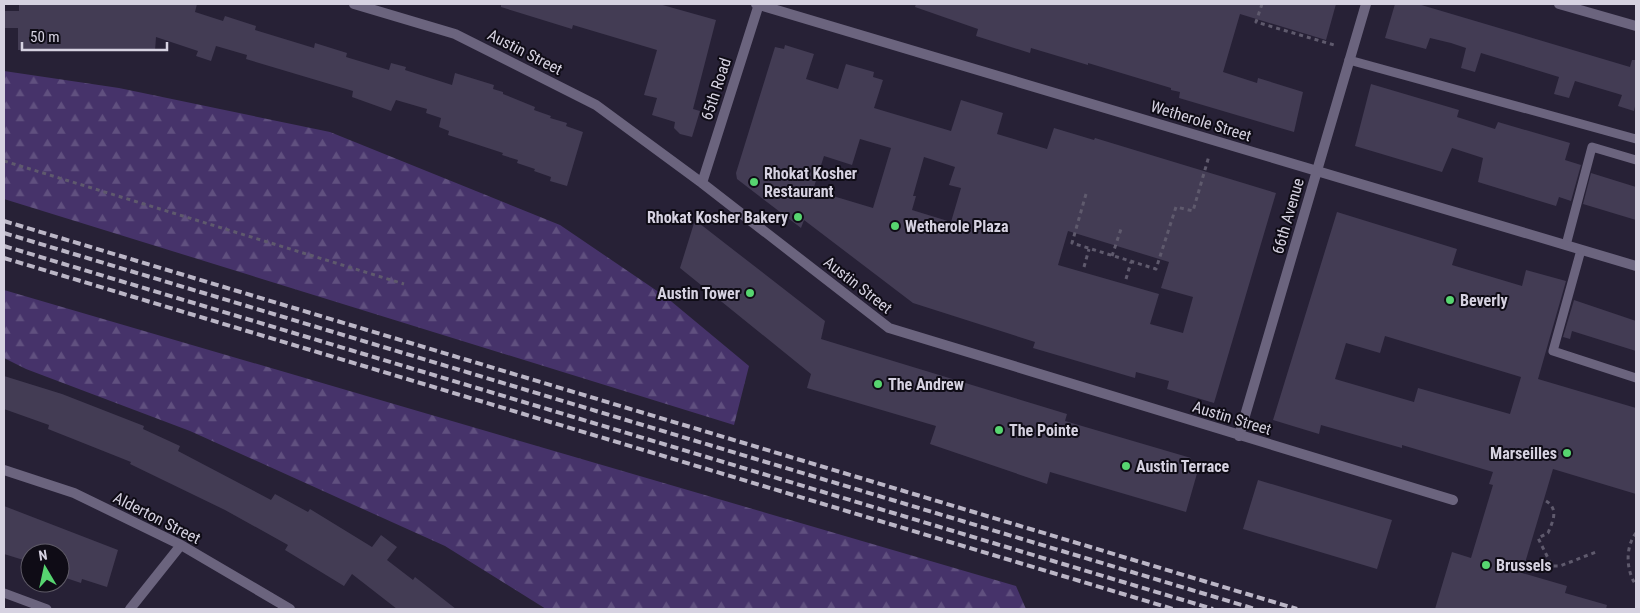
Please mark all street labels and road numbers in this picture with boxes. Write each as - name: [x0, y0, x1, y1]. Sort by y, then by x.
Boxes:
- street label: Austin Street: [484, 25, 566, 79]
- street label: 65th Road: [697, 56, 735, 122]
- street label: Wetherole Street: [1148, 97, 1254, 145]
- street label: 66th Avenue: [1268, 176, 1308, 256]
- street label: Austin Street: [820, 252, 896, 318]
- street label: Austin Street: [1190, 397, 1274, 439]
- street label: Alderton Street: [110, 488, 204, 548]

